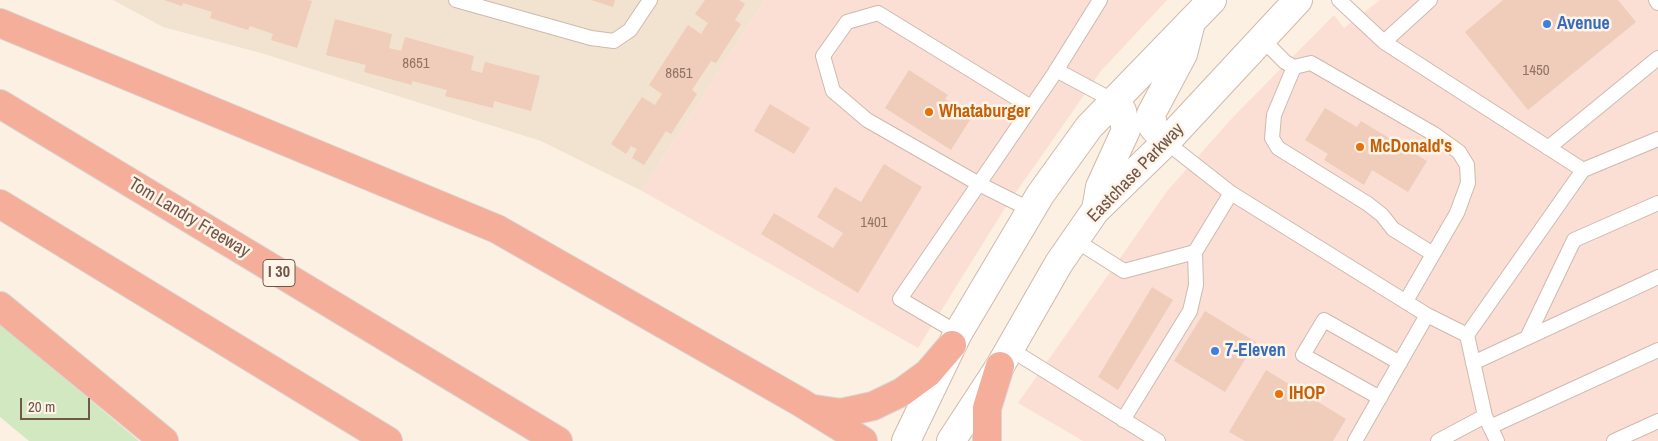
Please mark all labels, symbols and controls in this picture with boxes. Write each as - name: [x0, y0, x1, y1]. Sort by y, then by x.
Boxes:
- place label: Avenue: [1557, 13, 1610, 35]
- marker: Avenue: [1541, 18, 1553, 30]
- house number: 8651: [402, 55, 430, 73]
- house number: 1450: [1522, 62, 1550, 80]
- house number: 8651: [665, 65, 693, 83]
- place label: Whataburger: [939, 101, 1030, 123]
- marker: Whataburger: [923, 106, 935, 118]
- street label: Eastchase Parkway: [1083, 119, 1189, 227]
- place label: McDonald's: [1370, 136, 1452, 158]
- marker: McDonald's: [1354, 141, 1366, 153]
- street label: Tom Landry Freeway: [124, 173, 254, 263]
- house number: 1401: [860, 214, 888, 232]
- road number: I 30: [263, 260, 295, 286]
- place label: 7-Eleven: [1225, 340, 1286, 362]
- marker: 7-Eleven: [1209, 345, 1221, 357]
- place label: IHOP: [1289, 383, 1325, 405]
- scale bar: [22, 388, 92, 420]
- marker: IHOP: [1273, 388, 1285, 400]
- text: 20 m: [28, 396, 55, 417]

